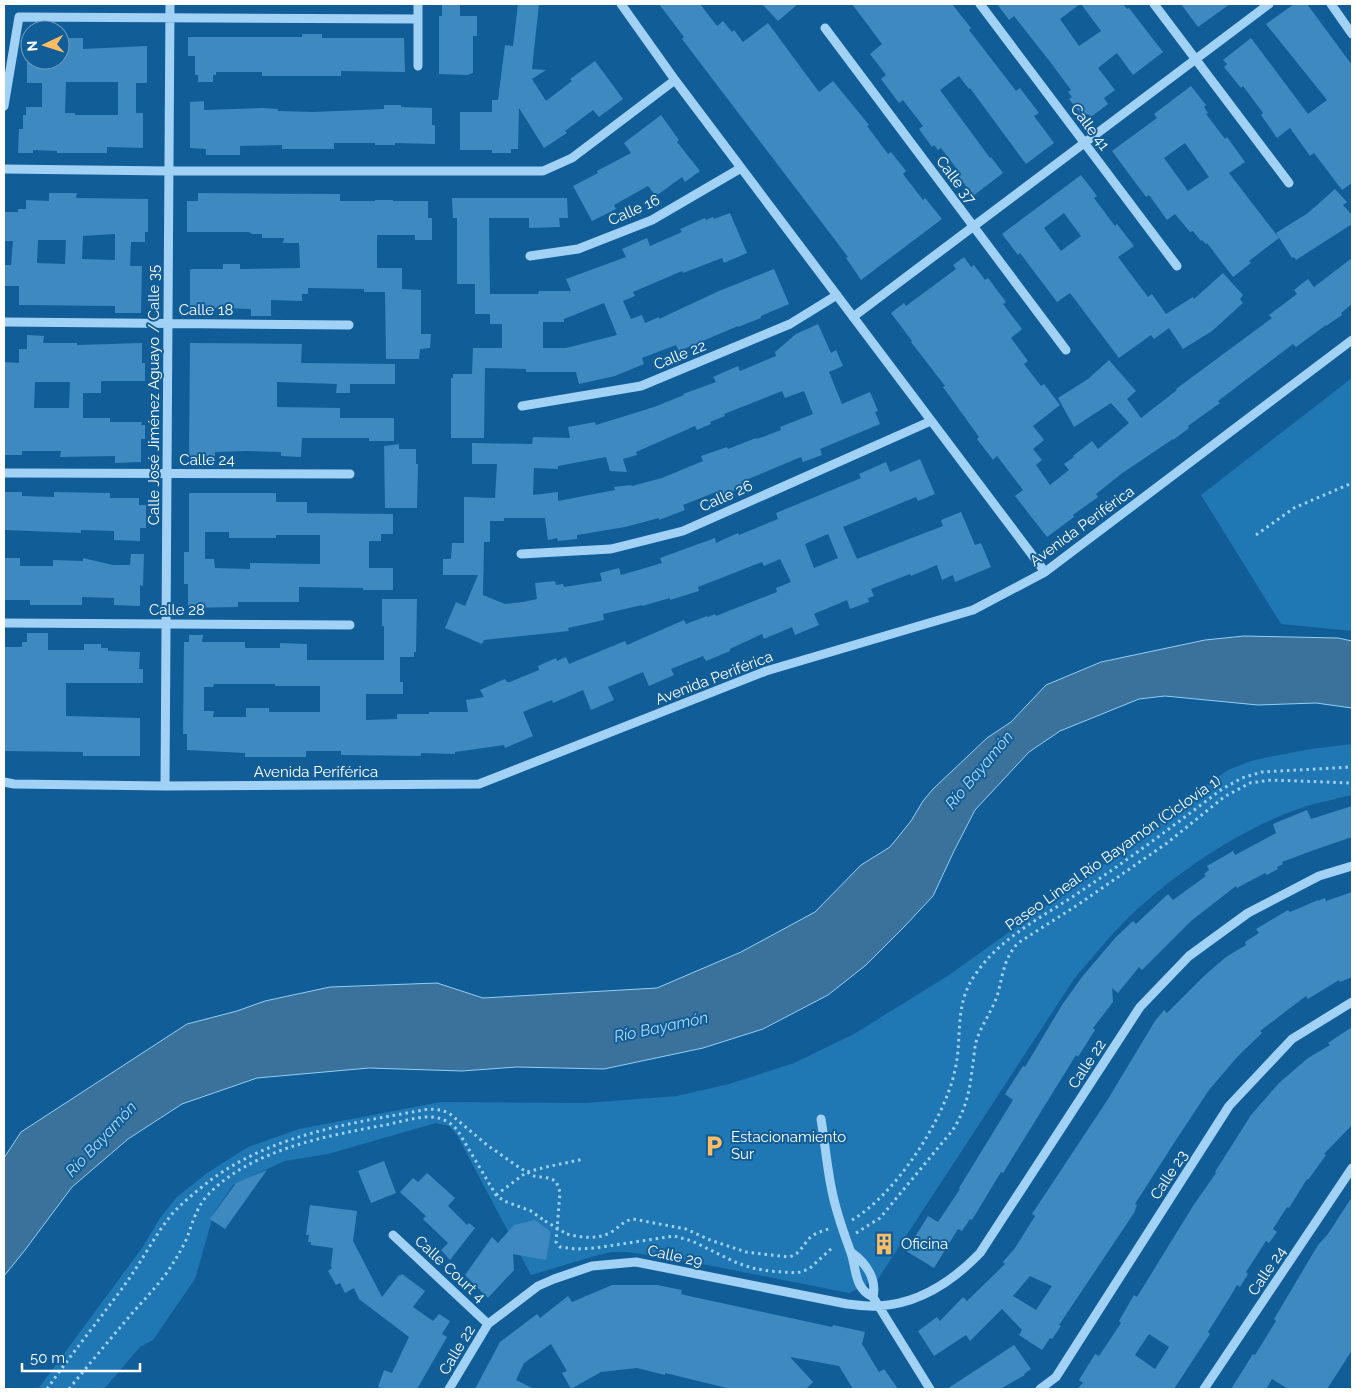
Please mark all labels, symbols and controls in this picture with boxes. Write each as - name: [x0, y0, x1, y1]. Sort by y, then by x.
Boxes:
- north arrow: [20, 20, 70, 70]
- text: N: [24, 40, 40, 52]
- street label: Calle 41: [1067, 100, 1114, 154]
- street label: Calle 37: [932, 153, 980, 207]
- street label: Calle 16: [605, 191, 663, 229]
- street label: Calle José Jiménez Aguayo / Calle 35: [145, 265, 163, 525]
- street label: Calle 18: [179, 301, 233, 319]
- street label: Calle 22: [651, 336, 709, 374]
- street label: Calle 24: [179, 451, 235, 469]
- street label: Calle 26: [697, 476, 755, 516]
- street label: Avenida Periférica: [1026, 482, 1138, 570]
- street label: Calle 28: [149, 601, 205, 619]
- street label: Avenida Periférica: [653, 647, 775, 709]
- water label: Río Bayamón: [941, 727, 1017, 813]
- street label: Avenida Periférica: [254, 763, 378, 781]
- street label: Paseo Lineal Río Bayamón (Ciclovía 1): [1002, 772, 1224, 934]
- water label: Río Bayamón: [612, 1008, 710, 1046]
- street label: Calle 22: [1065, 1036, 1110, 1092]
- water label: Río Bayamón: [61, 1097, 141, 1181]
- place label: Estacionamiento Sur: [731, 1128, 846, 1163]
- parking icon: Estacionamiento Sur: [701, 1133, 727, 1159]
- street label: Calle 23: [1146, 1147, 1192, 1203]
- building icon: Oficina: [871, 1231, 897, 1257]
- street label: Calle Court 4: [411, 1232, 489, 1306]
- place label: Oficina: [901, 1235, 948, 1253]
- street label: Calle 29: [646, 1241, 704, 1271]
- street label: Calle 24: [1244, 1243, 1290, 1299]
- street label: Calle 22: [435, 1322, 479, 1378]
- scale bar: [22, 1340, 140, 1372]
- text: 50 m: [30, 1349, 65, 1367]

